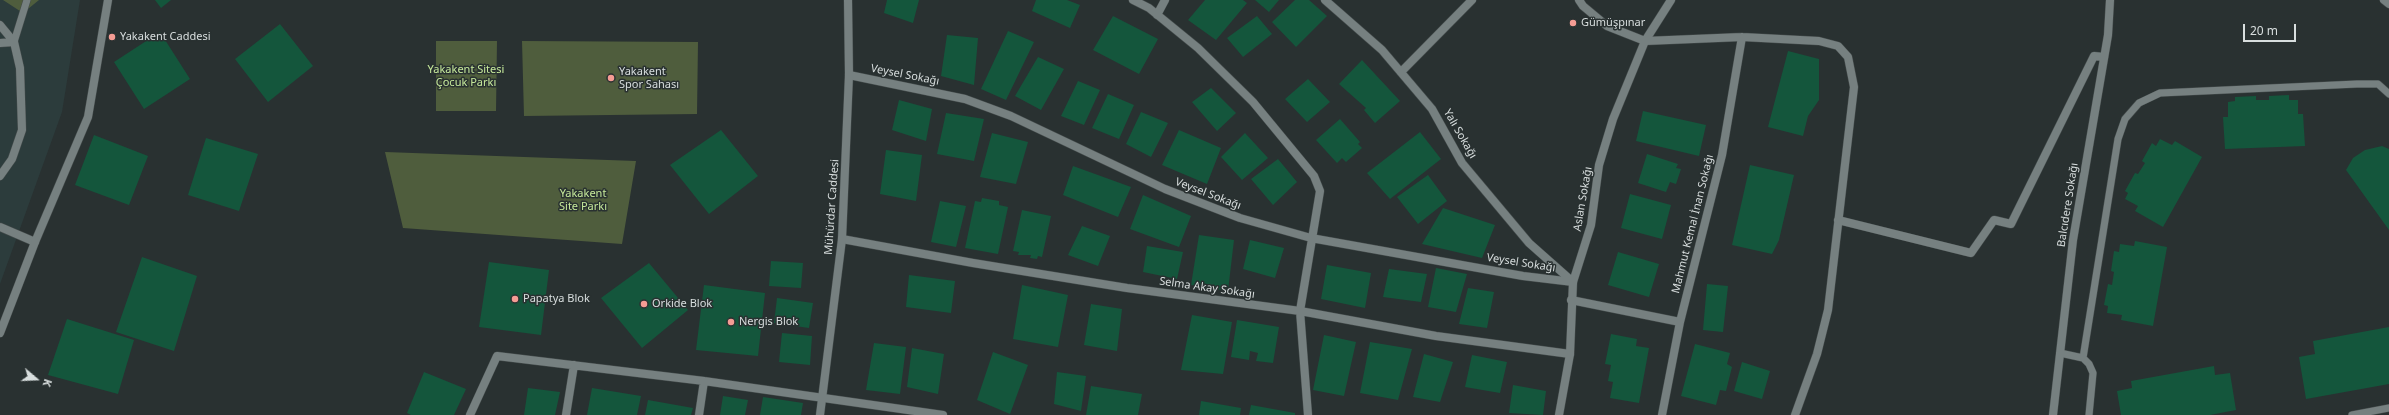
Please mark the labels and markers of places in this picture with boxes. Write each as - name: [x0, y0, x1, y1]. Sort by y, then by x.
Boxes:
- place label: Gümüşpınar: [1581, 16, 1645, 30]
- marker: Gümüşpınar: [1568, 18, 1578, 28]
- place label: Yakakent Caddesi: [120, 30, 211, 44]
- marker: Yakakent Caddesi: [107, 32, 117, 42]
- place label: Yakakent Spor Sahası: [619, 65, 679, 91]
- marker: Yakakent Spor Sahası: [606, 73, 616, 83]
- place label: Papatya Blok: [523, 292, 590, 306]
- marker: Papatya Blok: [510, 294, 520, 304]
- place label: Orkide Blok: [652, 297, 712, 311]
- marker: Orkide Blok: [639, 299, 649, 309]
- place label: Nergis Blok: [739, 315, 798, 329]
- marker: Nergis Blok: [726, 317, 736, 327]

